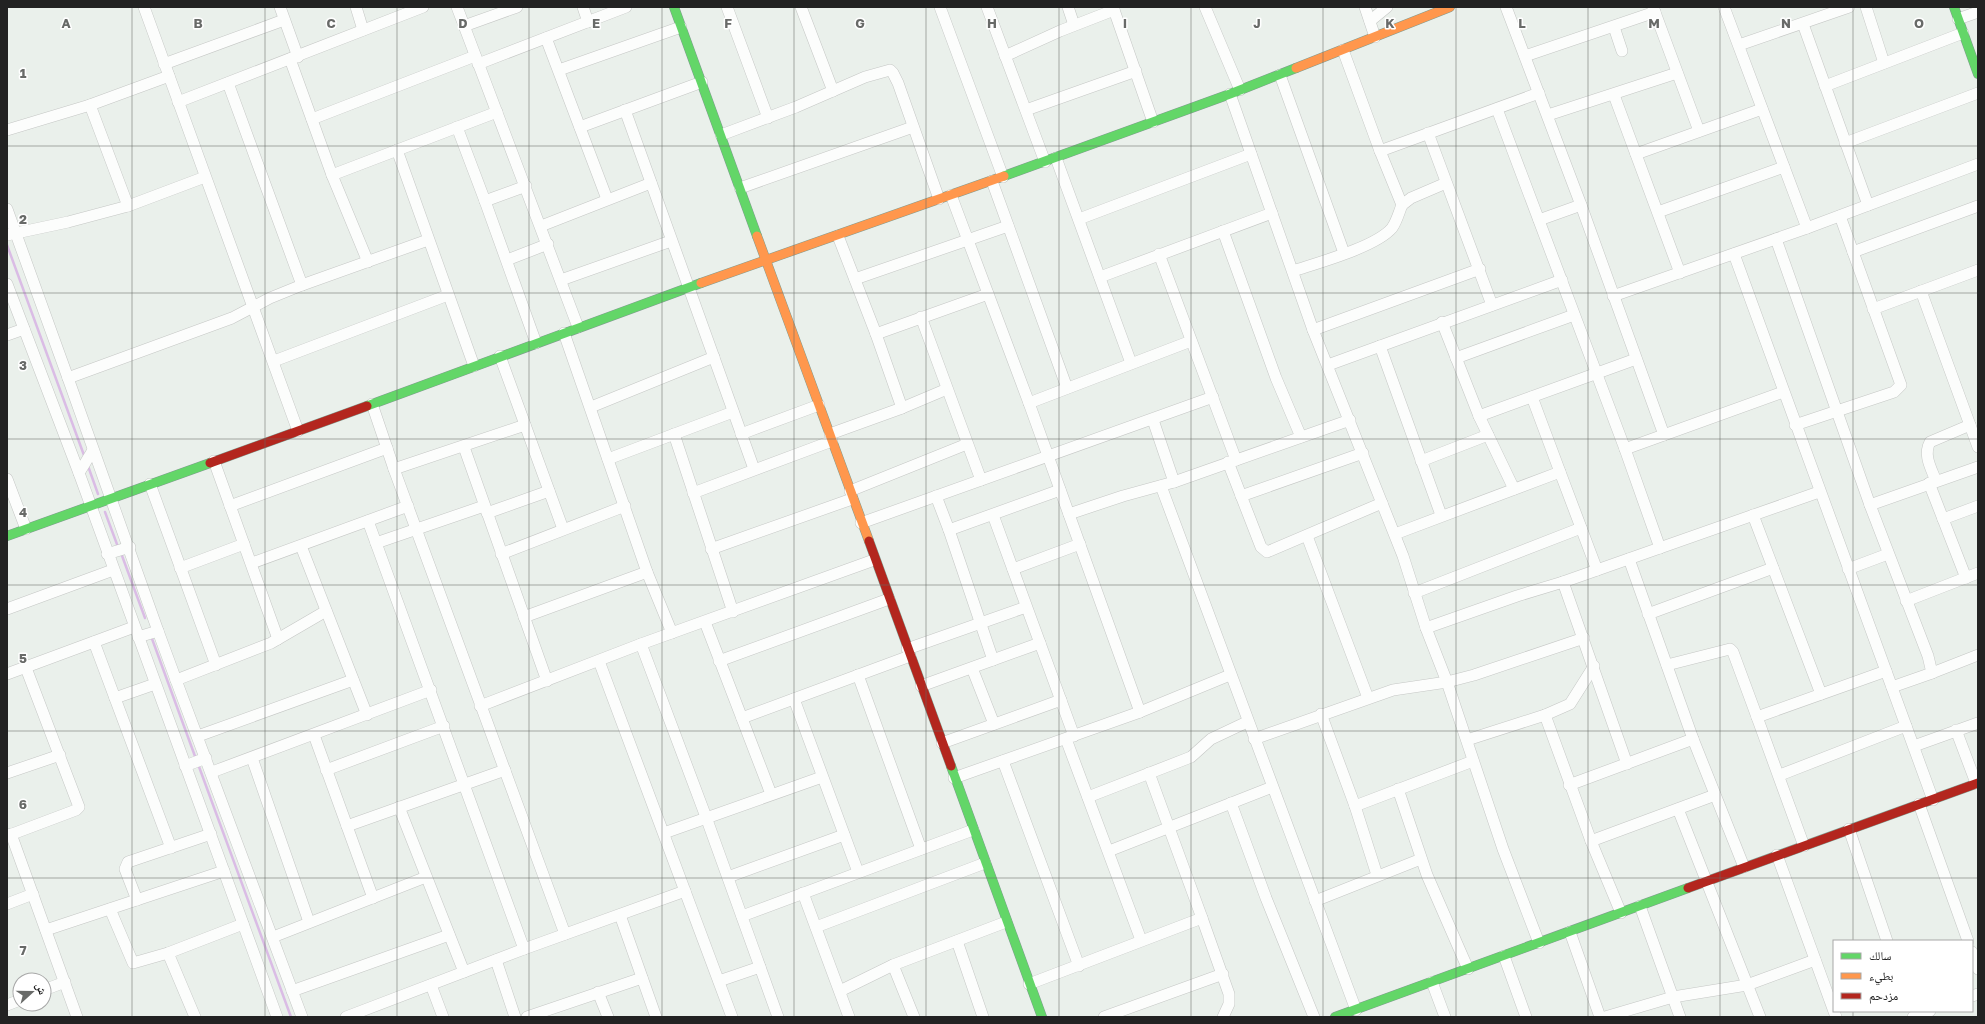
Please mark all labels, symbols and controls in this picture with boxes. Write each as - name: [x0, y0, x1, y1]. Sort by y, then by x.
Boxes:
- text: A: [61, 15, 71, 31]
- text: B: [193, 15, 203, 31]
- text: C: [326, 15, 336, 31]
- text: D: [458, 15, 468, 31]
- text: E: [592, 15, 600, 31]
- text: F: [724, 15, 732, 31]
- text: G: [855, 15, 865, 31]
- text: H: [987, 15, 997, 31]
- text: I: [1123, 15, 1127, 31]
- text: J: [1253, 15, 1261, 31]
- text: K: [1385, 15, 1395, 31]
- text: L: [1518, 15, 1526, 31]
- text: M: [1648, 15, 1660, 31]
- text: N: [1781, 15, 1791, 31]
- text: O: [1914, 15, 1924, 31]
- text: 1: [20, 65, 27, 81]
- text: 2: [19, 211, 27, 227]
- text: 3: [19, 357, 27, 373]
- text: 4: [19, 504, 27, 520]
- text: 5: [19, 650, 27, 666]
- text: 6: [19, 796, 27, 812]
- legend: [1833, 940, 1973, 1012]
- text: 7: [19, 942, 27, 958]
- text: سالك: [1869, 948, 1891, 963]
- text: بطيء: [1869, 968, 1893, 986]
- north arrow: [12, 972, 52, 1012]
- text: ش: [32, 980, 50, 997]
- text: مزدحم: [1869, 988, 1898, 1004]

